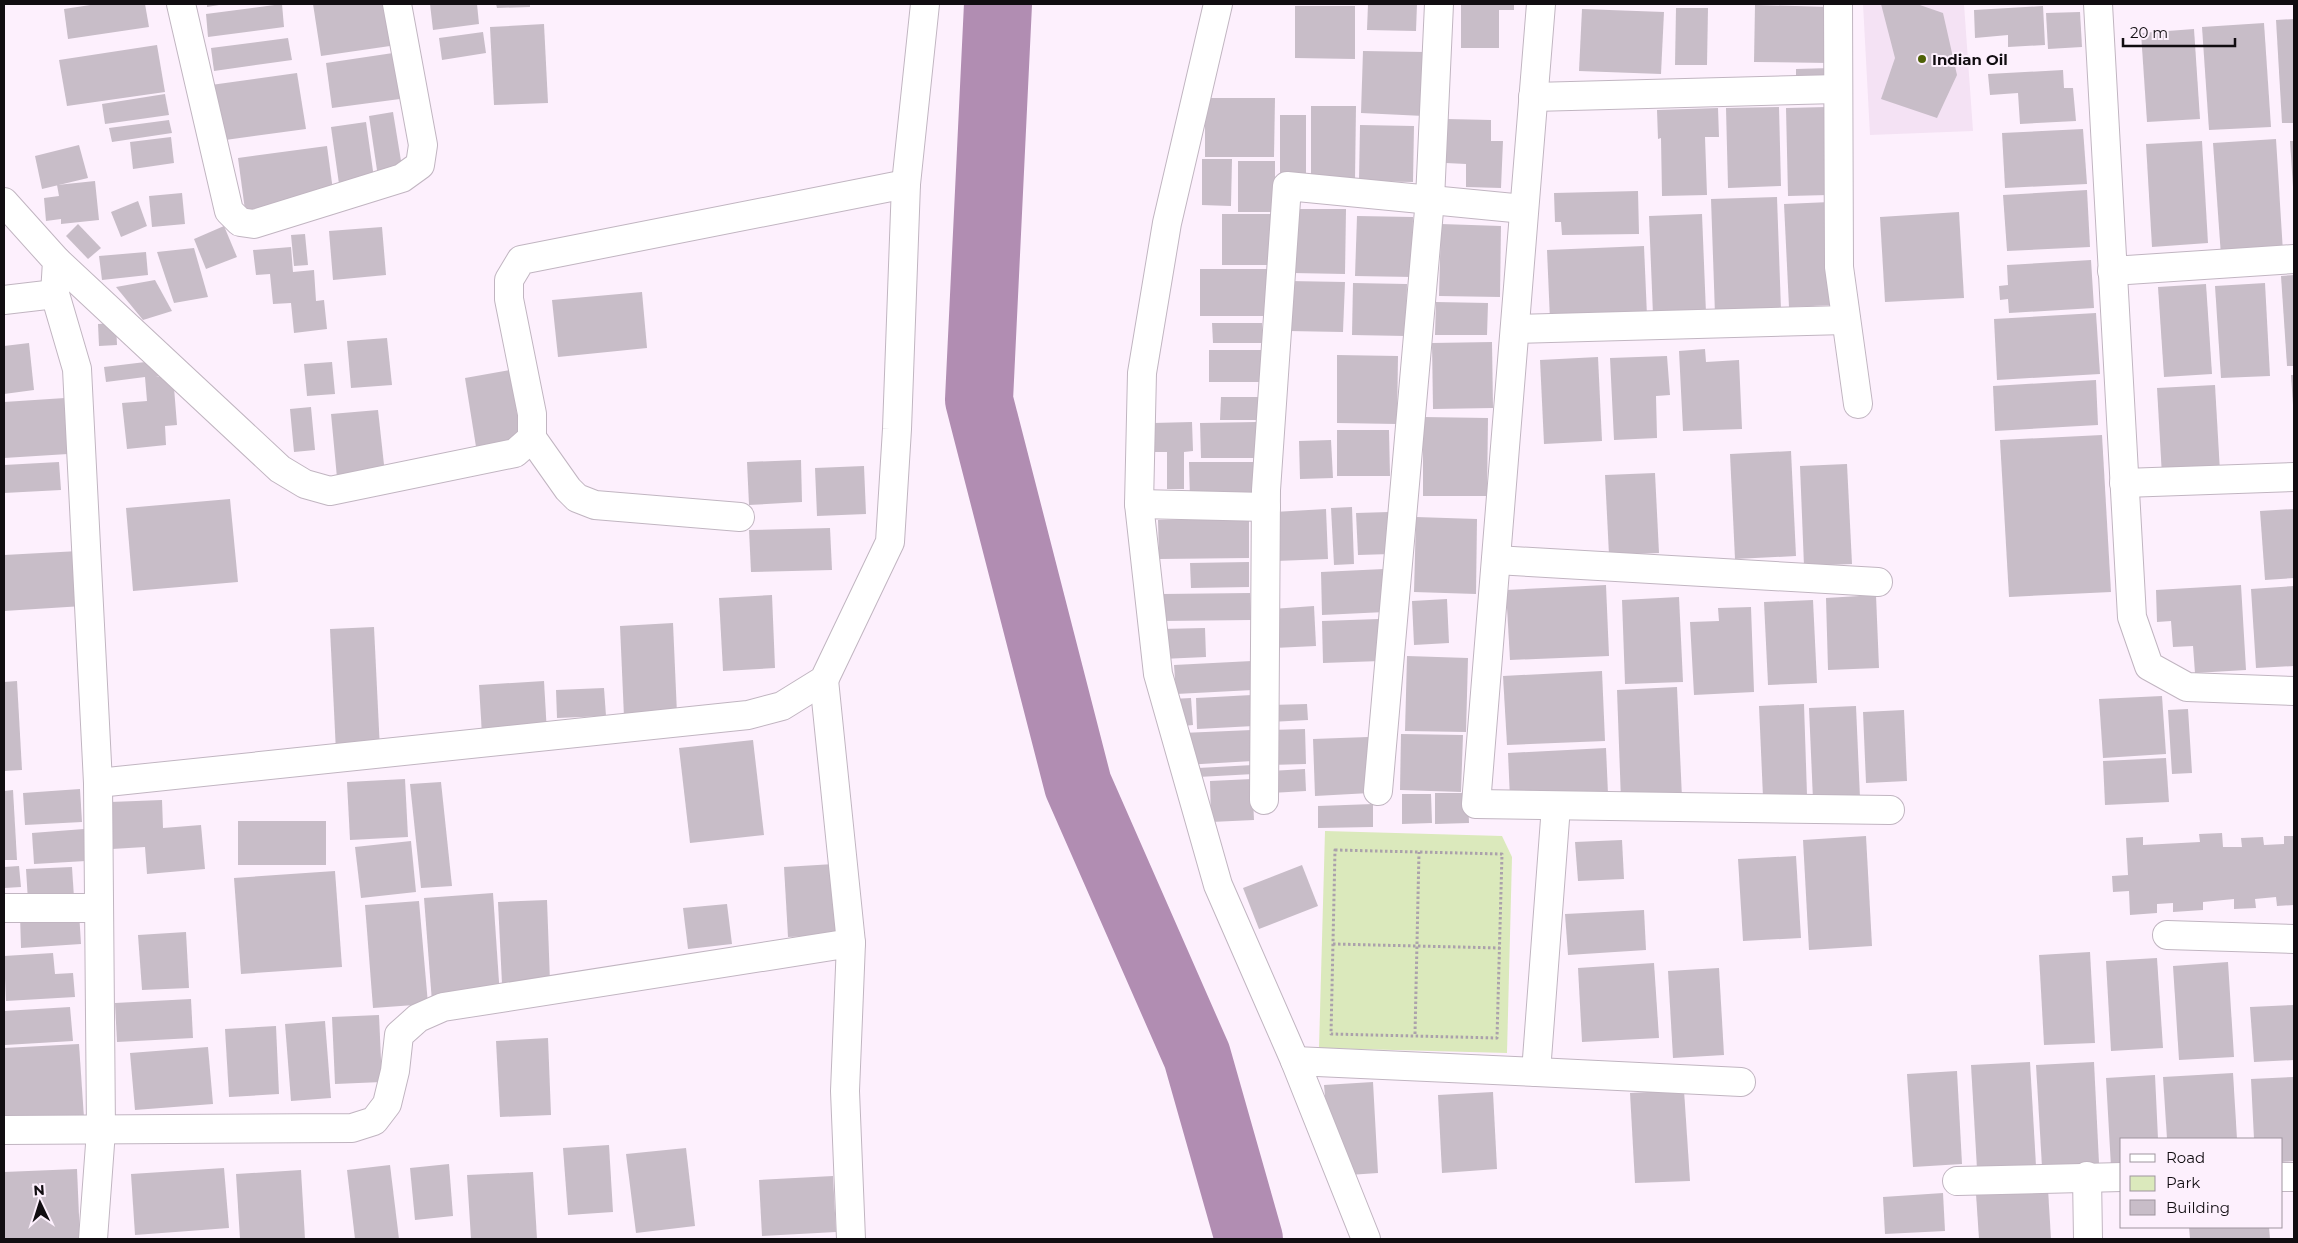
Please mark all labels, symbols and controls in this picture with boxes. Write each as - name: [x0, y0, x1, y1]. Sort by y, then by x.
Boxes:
- scale bar: [2123, 15, 2236, 47]
- text: 20 m: [2130, 23, 2168, 42]
- place label: Indian Oil: [1932, 50, 2008, 69]
- marker: Indian Oil: [1916, 53, 1928, 65]
- legend: [2120, 1138, 2283, 1228]
- text: Road: [2166, 1148, 2205, 1167]
- text: Park: [2166, 1173, 2200, 1192]
- north arrow: [15, 1178, 65, 1228]
- text: N: [33, 1181, 45, 1199]
- text: Building: [2166, 1198, 2230, 1217]

